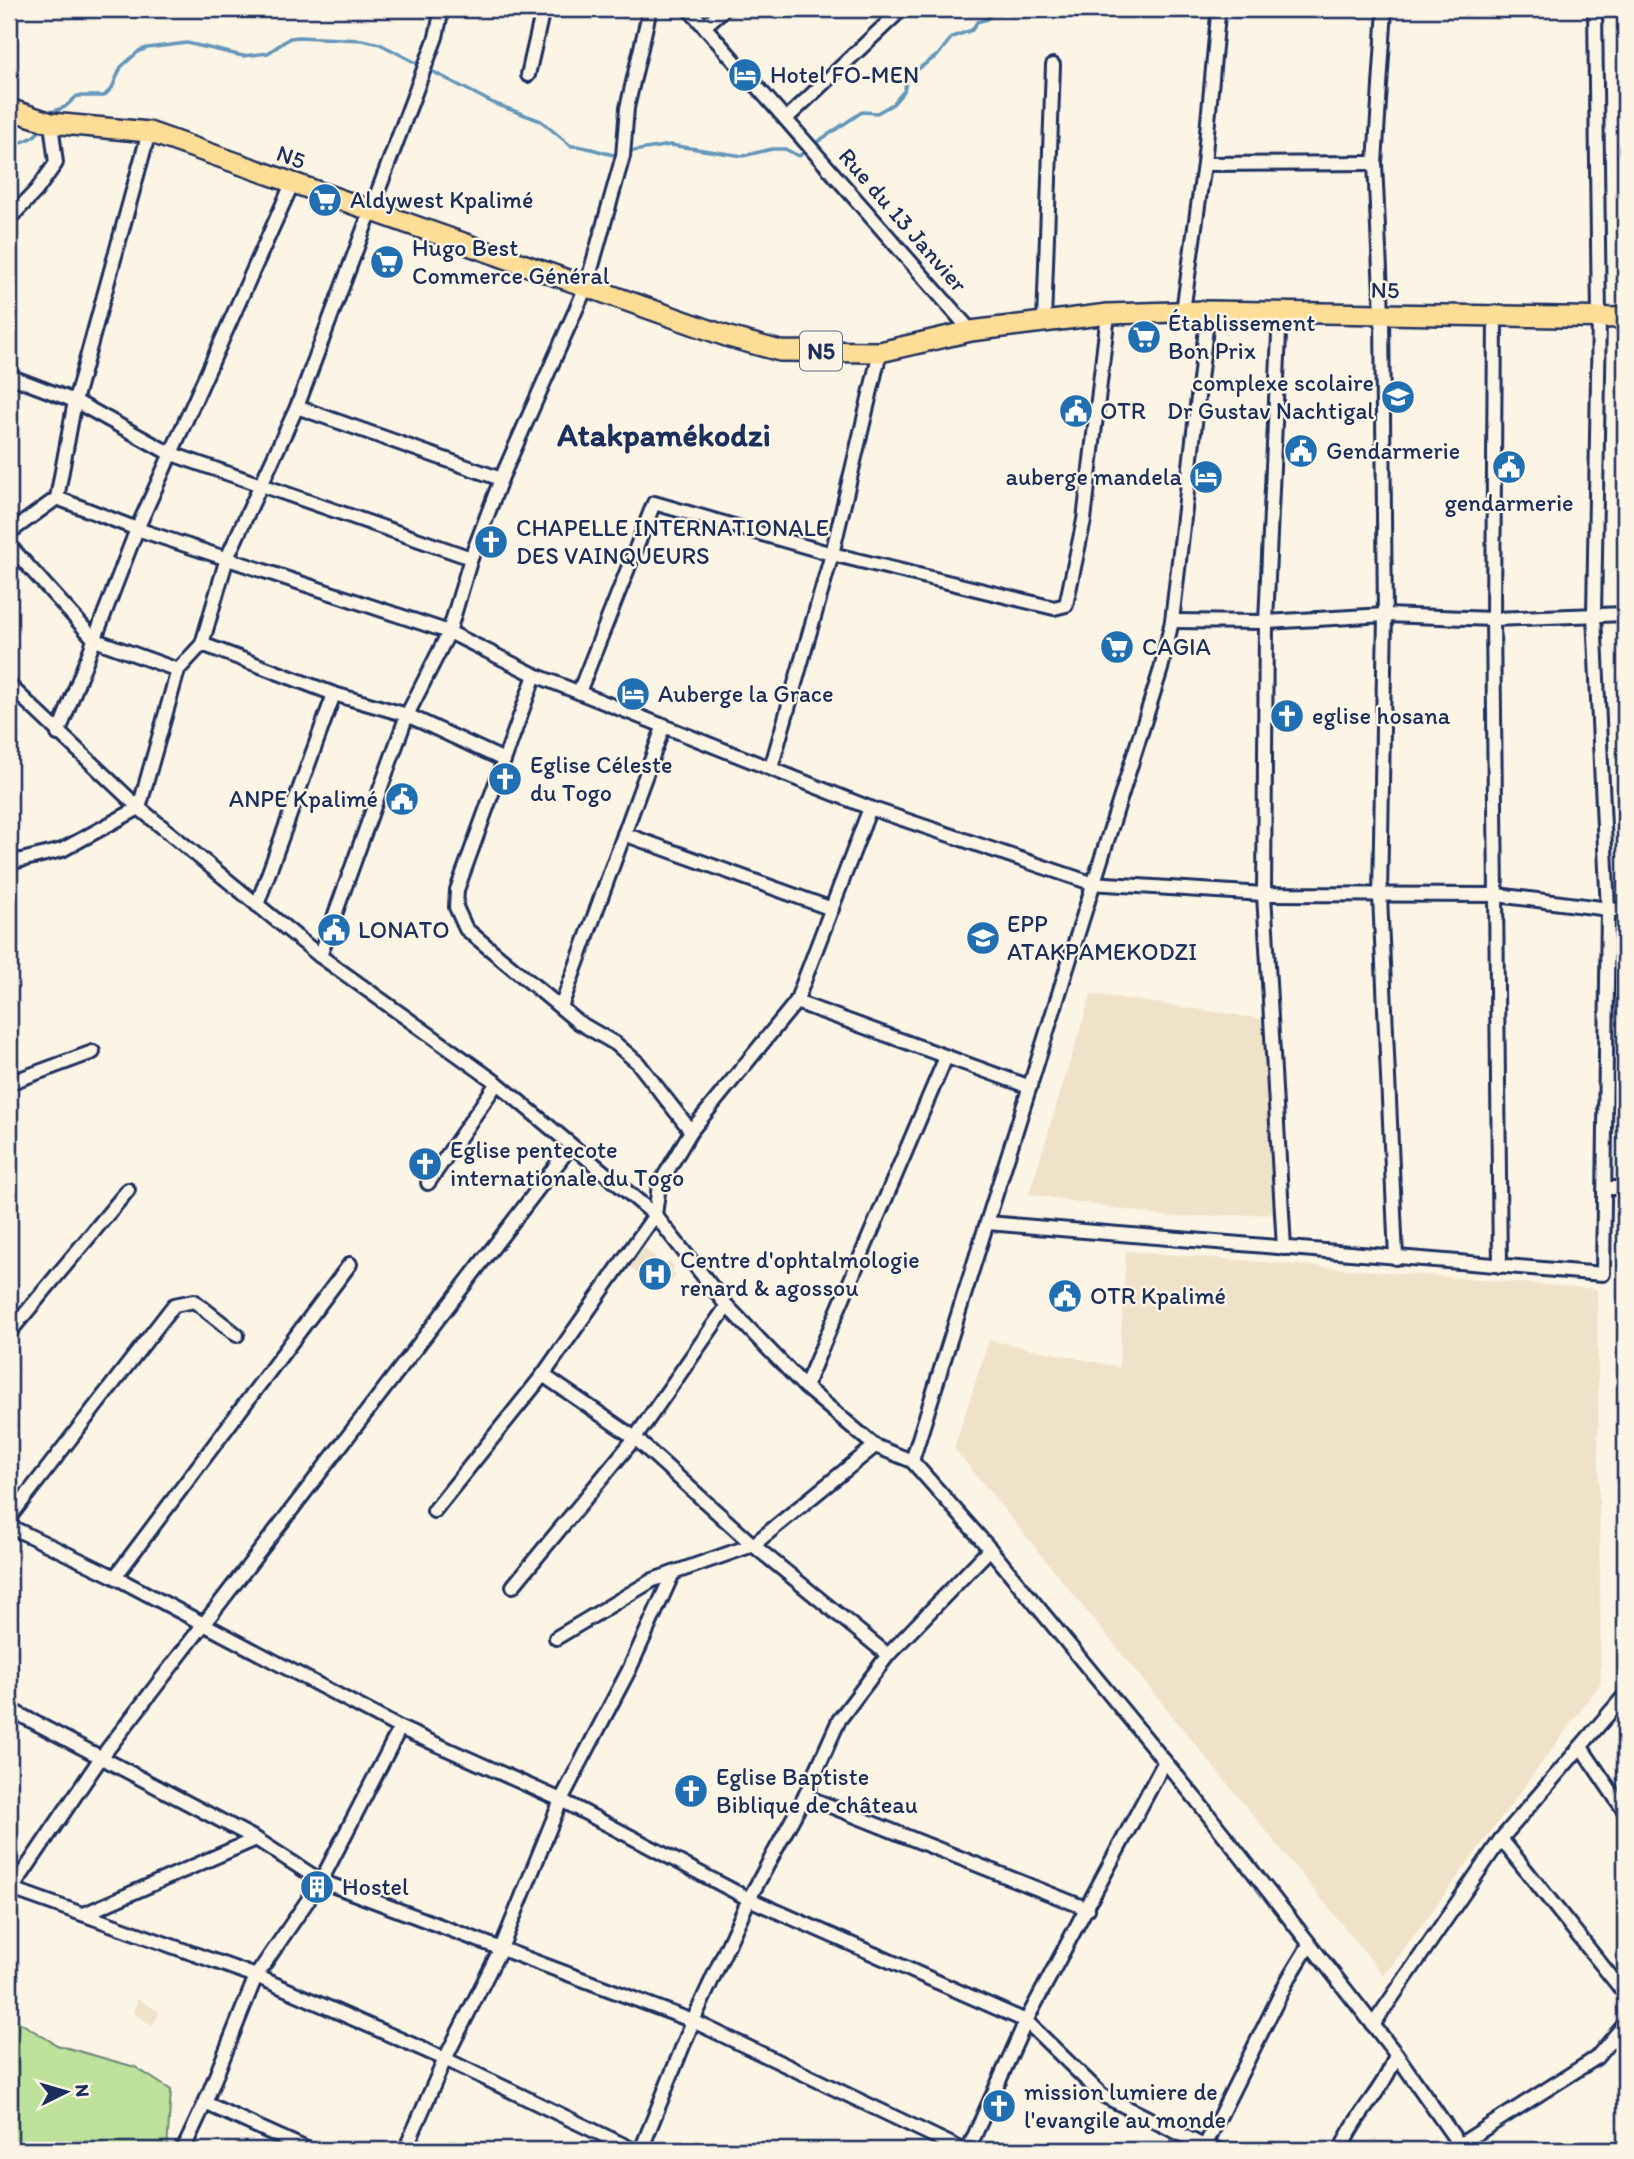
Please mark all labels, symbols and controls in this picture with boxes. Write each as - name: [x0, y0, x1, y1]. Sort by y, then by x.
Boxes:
- hotel icon: Hotel FO-MEN: [726, 56, 764, 94]
- place label: Hotel FO-MEN: [770, 60, 919, 89]
- street label: N5: [273, 138, 310, 175]
- street label: Rue du 13 Janvier: [833, 142, 974, 298]
- supermarket icon: Aldywest Kpalimé: [306, 181, 344, 219]
- place label: Aldywest Kpalimé: [350, 185, 533, 214]
- place label: Hugo Best Commerce Général: [412, 233, 610, 290]
- supermarket icon: Hugo Best Commerce Général: [368, 243, 406, 281]
- street label: N5: [1370, 275, 1400, 304]
- place label: Établissement Bon Prix: [1168, 308, 1315, 365]
- supermarket icon: Établissement Bon Prix: [1125, 318, 1163, 356]
- road number: N5: [800, 332, 842, 370]
- place label: complexe scolaire Dr Gustav Nachtigal: [1167, 368, 1374, 425]
- school or university icon: complexe scolaire Dr Gustav Nachtigal: [1379, 378, 1417, 416]
- public building icon: OTR: [1057, 392, 1095, 430]
- place label: OTR: [1100, 396, 1146, 425]
- district label: Atakpamékodzi: [556, 416, 771, 454]
- public building icon: Gendarmerie: [1282, 432, 1320, 470]
- place label: Gendarmerie: [1326, 436, 1460, 465]
- public building icon: gendarmerie: [1490, 448, 1528, 486]
- hotel icon: auberge mandela: [1187, 458, 1225, 496]
- place label: auberge mandela: [1005, 462, 1182, 491]
- place label: gendarmerie: [1445, 488, 1573, 517]
- place label: CHAPELLE INTERNATIONALE DES VAINQUEURS: [516, 513, 829, 570]
- church icon: CHAPELLE INTERNATIONALE DES VAINQUEURS: [472, 523, 510, 561]
- supermarket icon: CAGIA: [1098, 628, 1136, 666]
- place label: CAGIA: [1142, 632, 1211, 661]
- hotel icon: Auberge la Grace: [614, 675, 652, 713]
- place label: Auberge la Grace: [658, 679, 834, 708]
- church icon: eglise hosana: [1268, 697, 1306, 735]
- place label: eglise hosana: [1312, 701, 1451, 730]
- place label: Eglise Céleste du Togo: [530, 750, 673, 807]
- church icon: Eglise Céleste du Togo: [486, 760, 524, 798]
- public building icon: ANPE Kpalimé: [383, 780, 421, 818]
- place label: ANPE Kpalimé: [229, 784, 378, 813]
- place label: EPP ATAKPAMEKODZI: [1007, 909, 1197, 966]
- public building icon: LONATO: [315, 911, 353, 949]
- place label: LONATO: [358, 915, 450, 944]
- school or university icon: EPP ATAKPAMEKODZI: [964, 919, 1002, 957]
- place label: Eglise pentecote internationale du Togo: [450, 1135, 684, 1192]
- church icon: Eglise pentecote internationale du Togo: [406, 1145, 444, 1183]
- place label: Centre d'ophtalmologie renard & agossou: [680, 1245, 920, 1302]
- hospital icon: Centre d'ophtalmologie renard & agossou: [636, 1255, 674, 1293]
- public building icon: OTR Kpalimé: [1046, 1277, 1084, 1315]
- place label: OTR Kpalimé: [1090, 1281, 1226, 1310]
- place label: Eglise Baptiste Biblique de château: [716, 1762, 918, 1819]
- church icon: Eglise Baptiste Biblique de château: [672, 1772, 710, 1810]
- building icon: Hostel: [298, 1868, 336, 1906]
- place label: Hostel: [342, 1872, 409, 1901]
- north arrow: [32, 2058, 102, 2128]
- place label: mission lumiere de l'evangile au monde: [1024, 2077, 1226, 2134]
- text: N: [70, 2083, 94, 2098]
- church icon: mission lumiere de l'evangile au monde: [980, 2087, 1018, 2125]

